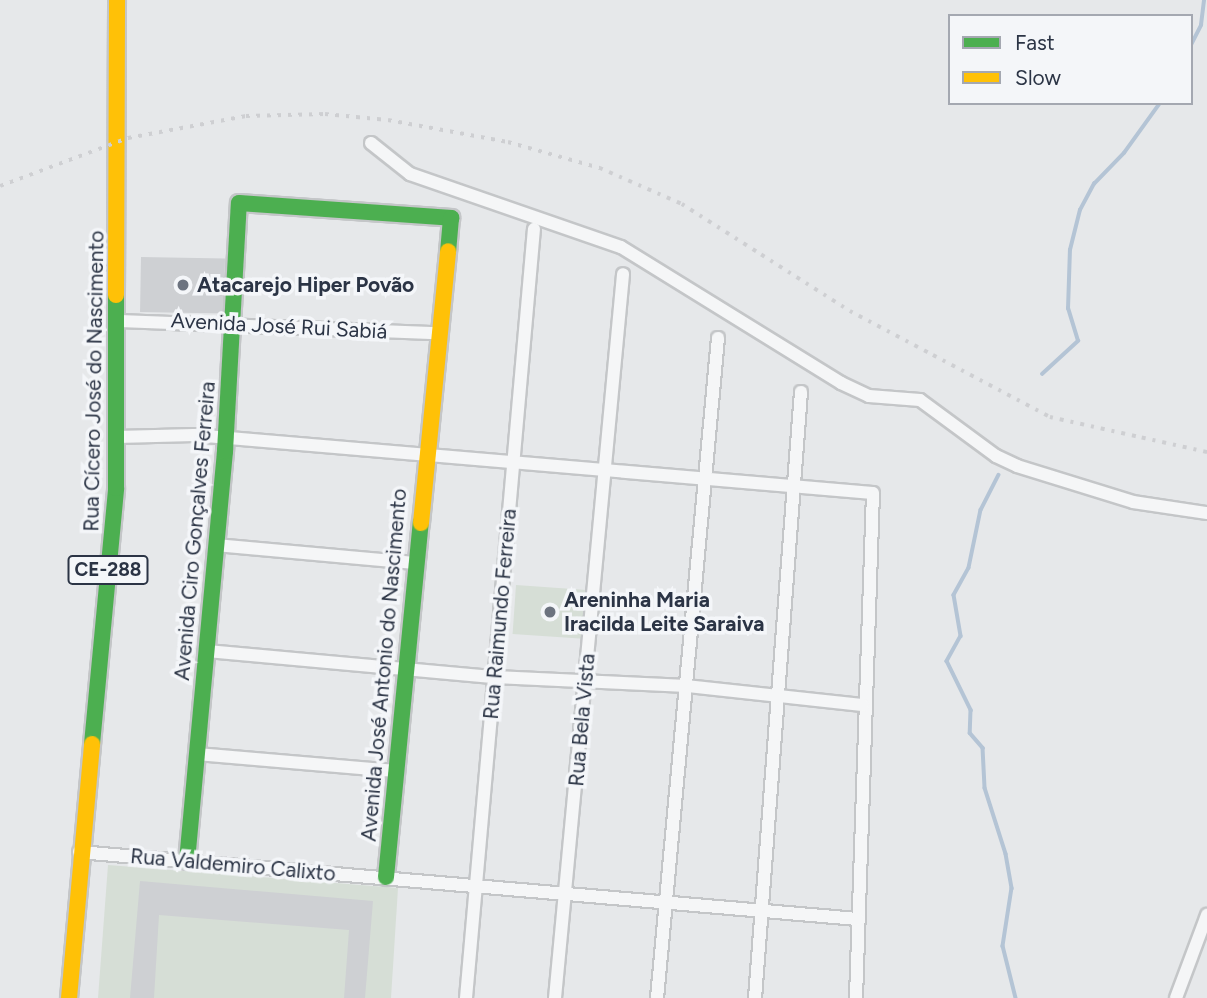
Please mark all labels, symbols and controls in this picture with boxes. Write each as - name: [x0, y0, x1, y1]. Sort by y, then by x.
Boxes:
- legend: [948, 14, 1193, 105]
- text: Fast: [1015, 30, 1055, 55]
- text: Slow: [1015, 65, 1061, 90]
- street label: Rua Cícero José do Nascimento: [79, 230, 109, 532]
- place label: Atacarejo Hiper Povão: [197, 272, 414, 298]
- marker: Atacarejo Hiper Povão: [175, 277, 191, 293]
- street label: Avenida José Rui Sabiá: [170, 308, 388, 344]
- street label: Avenida Ciro Gonçalves Ferreira: [169, 380, 221, 682]
- street label: Avenida José Antonio do Nascimento: [356, 488, 412, 842]
- street label: Rua Raimundo Ferreira: [478, 508, 522, 720]
- road number: CE-288: [66, 554, 150, 586]
- place label: Areninha Maria Iracilda Leite Saraiva: [564, 587, 764, 637]
- marker: Areninha Maria Iracilda Leite Saraiva: [542, 604, 558, 620]
- street label: Rua Bela Vista: [564, 652, 600, 788]
- street label: Rua Valdemiro Calixto: [129, 843, 337, 887]

